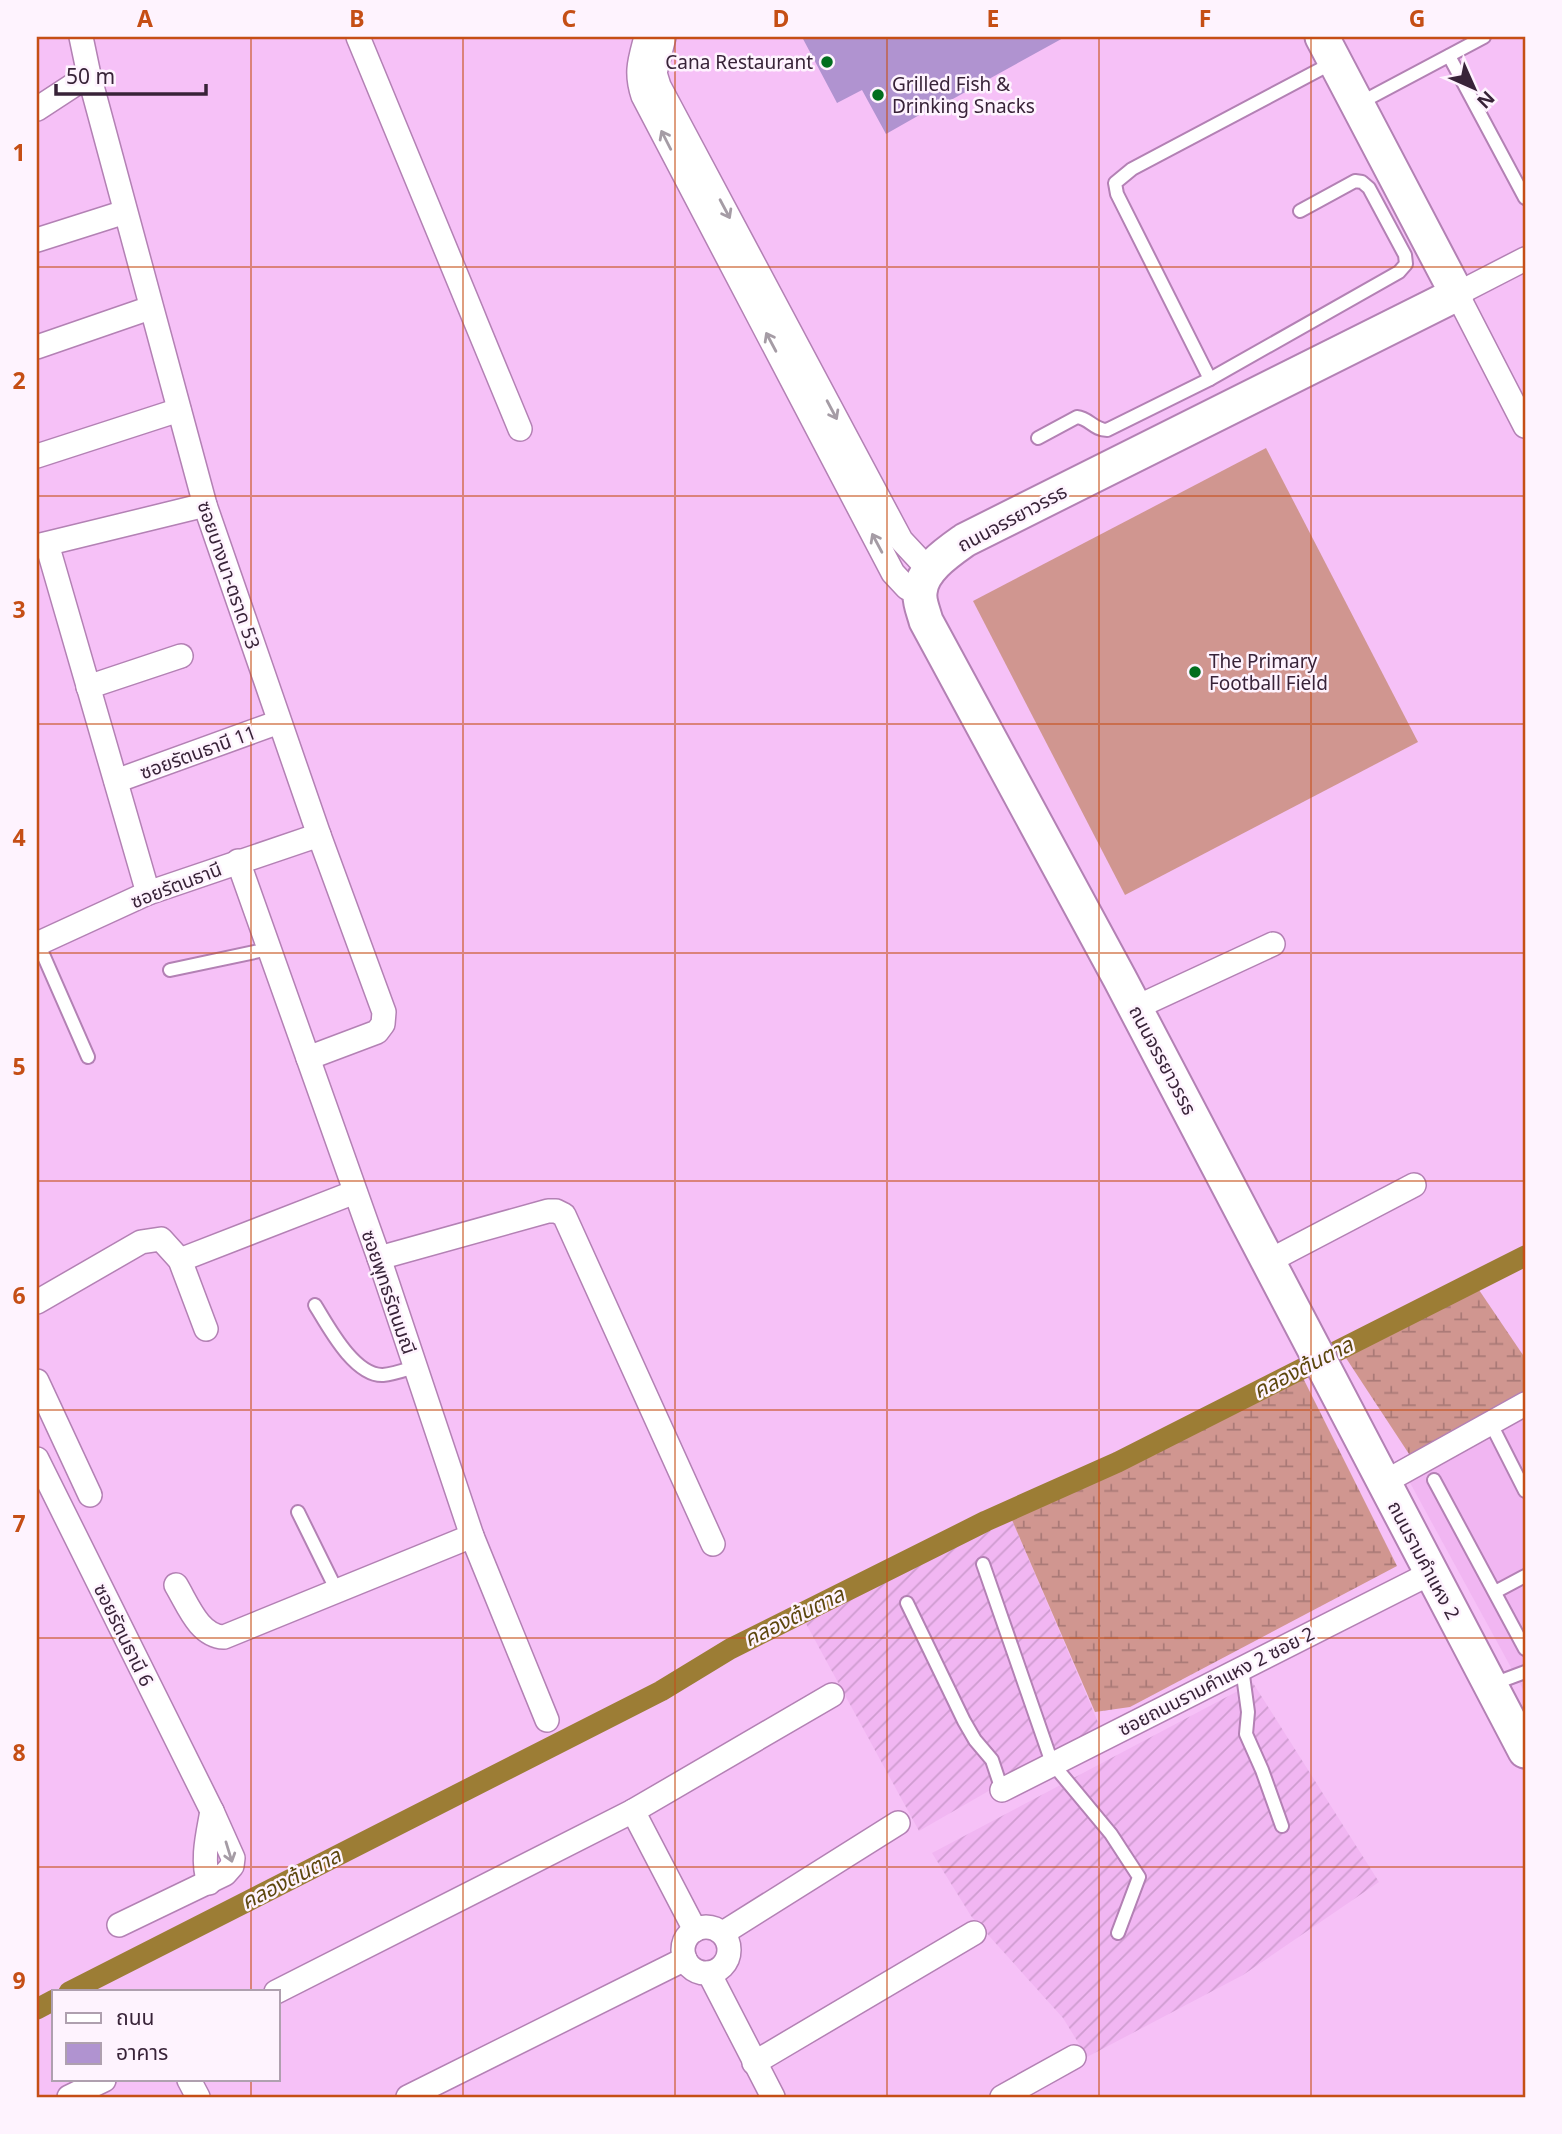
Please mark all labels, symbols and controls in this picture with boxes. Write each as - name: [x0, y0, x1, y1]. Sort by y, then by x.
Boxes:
- text: A: [137, 2, 153, 34]
- text: B: [349, 2, 365, 34]
- text: C: [562, 2, 577, 34]
- text: D: [773, 2, 789, 34]
- text: E: [987, 2, 999, 34]
- text: F: [1199, 2, 1211, 34]
- text: G: [1409, 2, 1425, 34]
- place label: Cana Restaurant: [665, 49, 813, 75]
- scale bar: [56, 52, 206, 96]
- north arrow: [1440, 52, 1510, 122]
- marker: Cana Restaurant: [819, 54, 835, 70]
- text: 50 m: [66, 62, 115, 90]
- place label: Grilled Fish & Drinking Snacks: [892, 71, 1035, 119]
- text: N: [1471, 85, 1501, 115]
- marker: Grilled Fish & Drinking Snacks: [870, 87, 886, 103]
- one-way arrow: [658, 130, 672, 151]
- text: 1: [12, 136, 26, 168]
- one-way arrow: [718, 198, 732, 219]
- one-way arrow: [763, 332, 777, 352]
- text: 2: [12, 364, 26, 396]
- one-way arrow: [825, 399, 839, 420]
- street label: ถนนจรรยาวรรธ: [953, 478, 1071, 558]
- street label: ซอยบางนา-ตราด 53: [191, 497, 267, 653]
- one-way arrow: [870, 533, 884, 553]
- text: 3: [12, 593, 26, 625]
- place label: The Primary Football Field: [1209, 648, 1328, 696]
- marker: The Primary Football Field: [1187, 664, 1203, 680]
- street label: ซอยรัตนธานี 11: [136, 719, 260, 785]
- text: 4: [12, 821, 26, 853]
- street label: ซอยรัตนธานี: [127, 856, 225, 914]
- street label: ถนนจรรยาวรรธ: [1123, 1001, 1203, 1119]
- text: 5: [12, 1050, 26, 1082]
- street label: ซอยพุทธรัตนมณี: [356, 1226, 422, 1358]
- text: 6: [12, 1279, 26, 1311]
- water label: คลองต้นตาล: [1248, 1330, 1358, 1404]
- street label: ถนนรามคำแหง 2: [1382, 1496, 1466, 1624]
- text: 7: [12, 1507, 26, 1539]
- street label: ซอยรัตนธานี 6: [88, 1579, 160, 1691]
- water label: คลองต้นตาล: [739, 1579, 849, 1652]
- street label: ซอยถนนรามคำแหง 2 ซอย 2: [1113, 1620, 1319, 1742]
- text: 8: [12, 1736, 26, 1768]
- one-way arrow: [224, 1840, 236, 1862]
- water label: คลองต้นตาล: [236, 1841, 346, 1915]
- text: 9: [12, 1964, 26, 1996]
- legend: [52, 1990, 280, 2082]
- text: ถนน: [116, 2003, 154, 2031]
- text: อาคาร: [116, 2038, 168, 2066]

